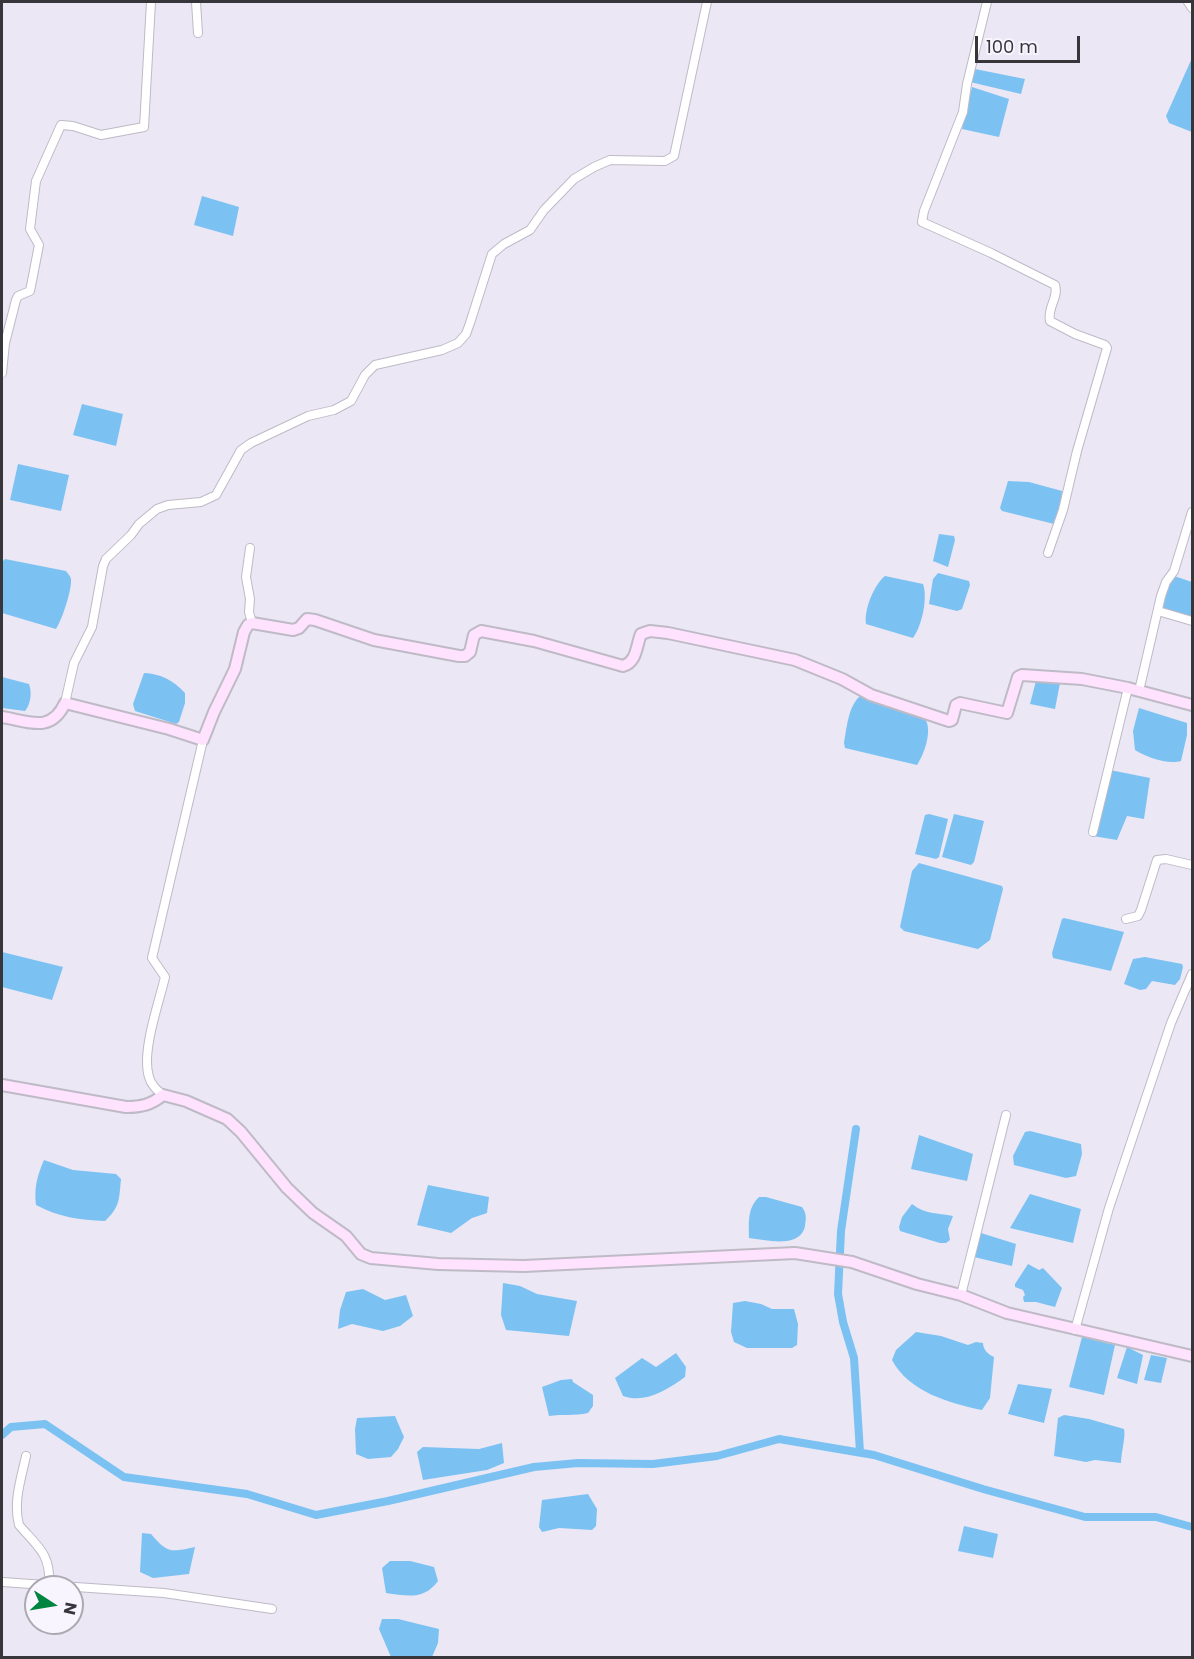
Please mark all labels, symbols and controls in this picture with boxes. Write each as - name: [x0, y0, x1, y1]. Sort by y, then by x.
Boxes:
- scale bar: [978, 24, 1083, 62]
- text: 100 m: [986, 34, 1038, 59]
- north arrow: [24, 1575, 84, 1635]
- text: N: [58, 1600, 83, 1617]

